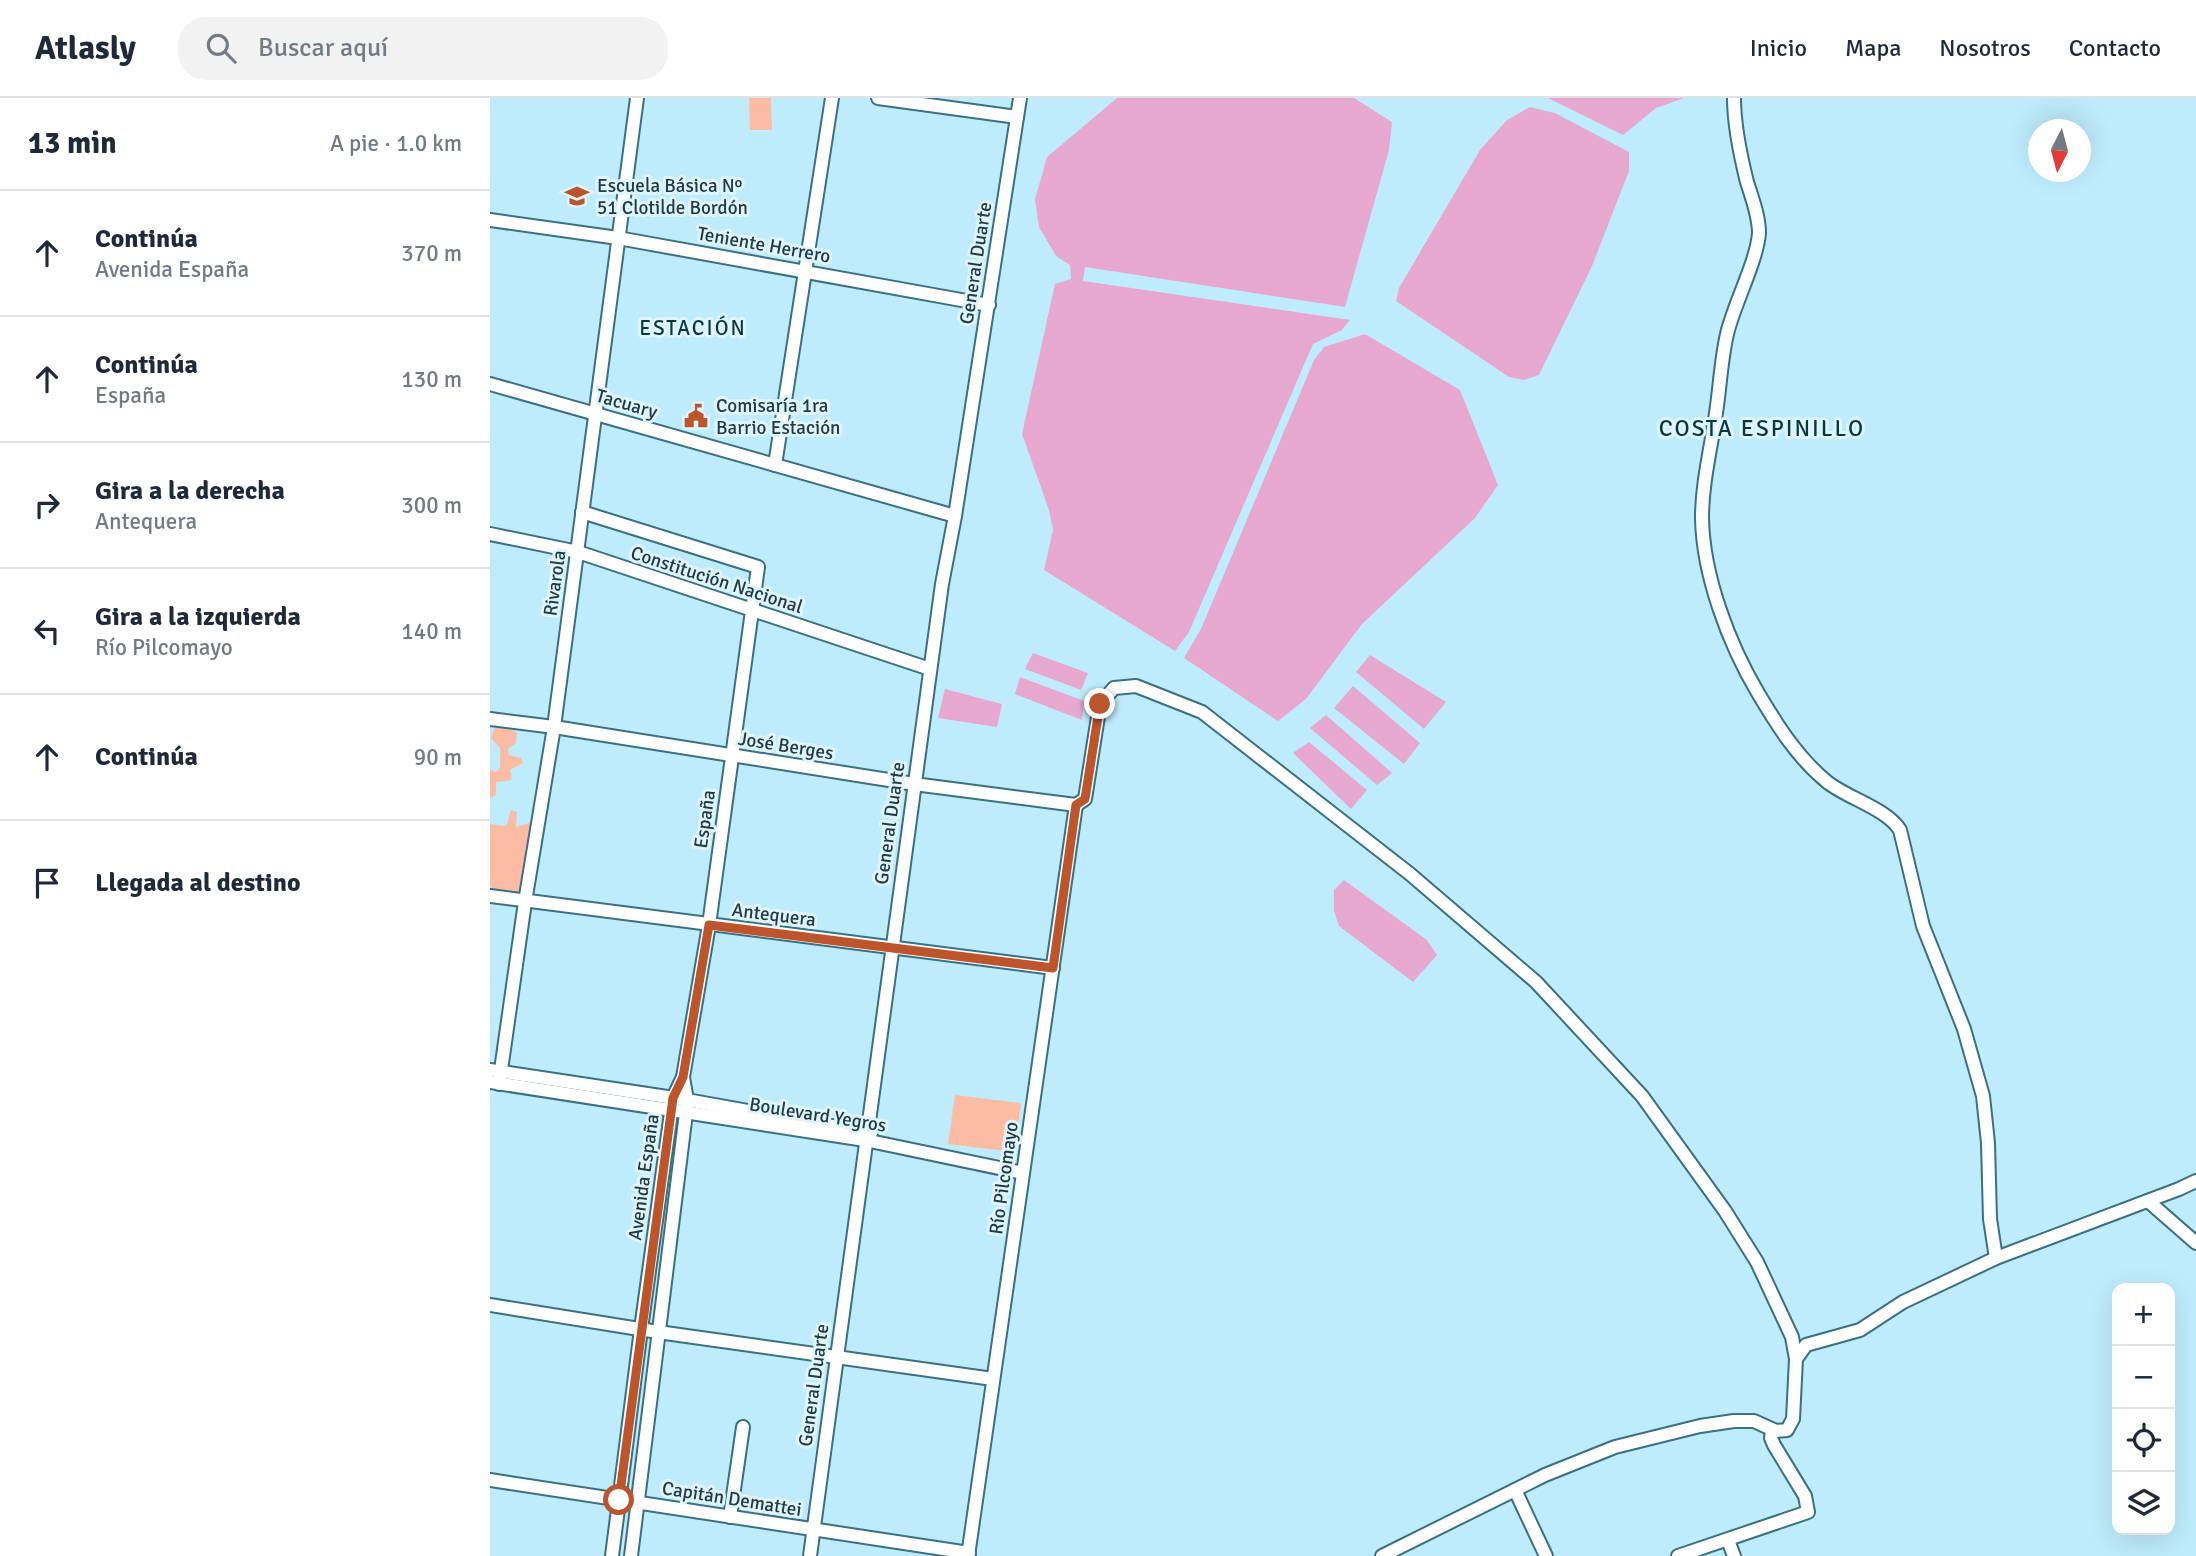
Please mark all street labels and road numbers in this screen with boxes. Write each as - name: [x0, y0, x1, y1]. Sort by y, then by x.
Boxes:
- street label: General Duarte: [954, 200, 998, 326]
- street label: Teniente Herrero: [695, 221, 832, 269]
- street label: Tacuary: [593, 384, 660, 424]
- street label: Constitución Nacional: [628, 541, 806, 619]
- street label: Rivarola: [538, 549, 571, 618]
- street label: José Berges: [737, 727, 835, 765]
- street label: General Duarte: [870, 760, 910, 886]
- street label: España: [689, 788, 721, 850]
- street label: Antequera: [731, 898, 817, 932]
- street label: Boulevard Yegros: [748, 1092, 888, 1138]
- street label: Avenida España: [623, 1112, 665, 1242]
- street label: Río Pilcomayo: [984, 1120, 1024, 1236]
- street label: General Duarte: [794, 1322, 834, 1448]
- street label: Capitán Demattei: [660, 1476, 803, 1522]

